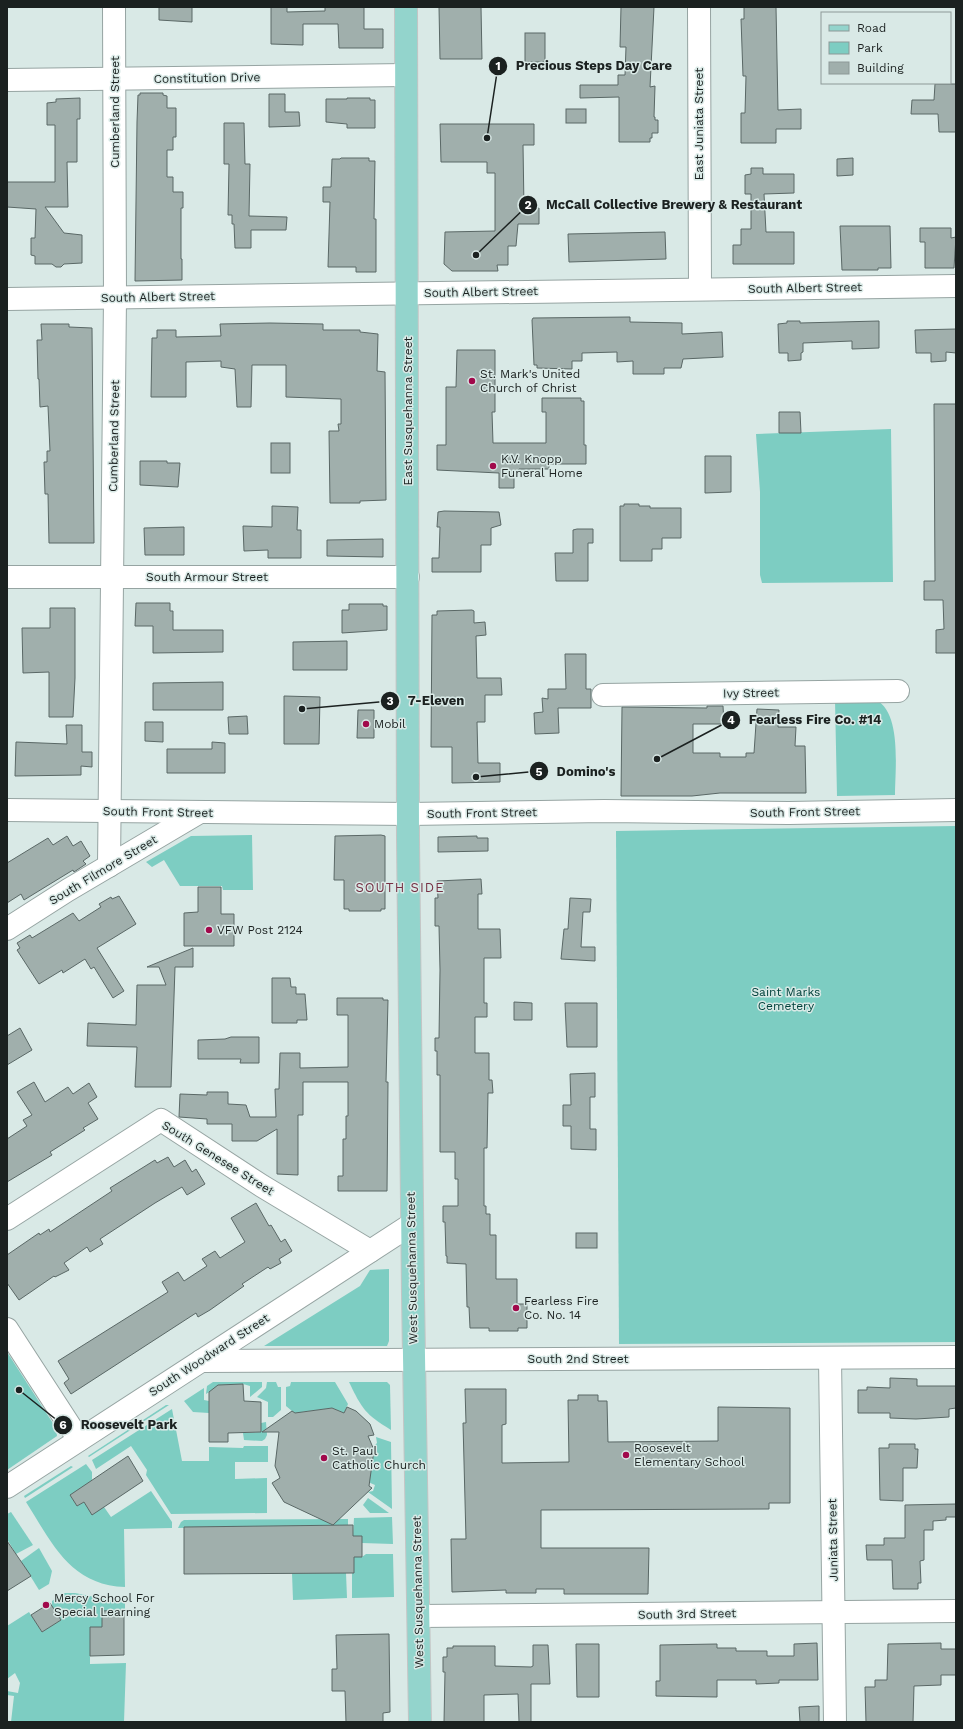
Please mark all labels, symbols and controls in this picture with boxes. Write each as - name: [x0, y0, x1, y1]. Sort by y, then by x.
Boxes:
- legend: [821, 12, 951, 84]
- text: Road: [857, 21, 886, 35]
- text: Park: [857, 41, 883, 55]
- callout: Precious Steps Day Care: [488, 53, 680, 78]
- street label: Cumberland Street: [108, 56, 122, 168]
- text: Precious Steps Day Care: [516, 58, 673, 73]
- text: 1: [495, 59, 501, 73]
- text: Building: [857, 61, 904, 75]
- street label: East Juniata Street: [692, 68, 706, 180]
- street label: Constitution Drive: [154, 70, 260, 86]
- callout: McCall Collective Brewery & Restaurant: [518, 192, 811, 217]
- text: McCall Collective Brewery & Restaurant: [546, 197, 802, 212]
- text: 2: [524, 198, 532, 212]
- street label: South Albert Street: [748, 280, 862, 296]
- street label: South Albert Street: [424, 284, 538, 300]
- street label: South Albert Street: [101, 289, 215, 305]
- street label: East Susquehanna Street: [401, 337, 415, 485]
- place label: St. Mark's United Church of Christ: [480, 367, 580, 395]
- marker: St. Mark's United Church of Christ: [467, 376, 477, 386]
- street label: Cumberland Street: [106, 380, 122, 492]
- place label: K.V. Knopp Funeral Home: [501, 452, 583, 480]
- marker: K.V. Knopp Funeral Home: [488, 461, 498, 471]
- street label: South Armour Street: [146, 570, 268, 584]
- street label: Ivy Street: [723, 686, 779, 700]
- callout: 7-Eleven: [380, 688, 473, 713]
- text: 7-Eleven: [408, 693, 464, 708]
- text: 3: [386, 694, 394, 708]
- callout: Fearless Fire Co. #14: [721, 707, 889, 732]
- text: Fearless Fire Co. #14: [749, 712, 882, 727]
- text: 4: [727, 713, 735, 727]
- place label: Mobil: [374, 717, 406, 731]
- marker: Mobil: [361, 719, 371, 729]
- callout: Domino's: [529, 759, 623, 784]
- text: Domino's: [557, 764, 615, 779]
- text: 5: [536, 765, 543, 779]
- street label: South Front Street: [103, 804, 213, 820]
- street label: South Front Street: [750, 804, 860, 820]
- street label: South Front Street: [427, 805, 537, 821]
- street label: South Filmore Street: [46, 832, 160, 908]
- district label: SOUTH SIDE: [356, 880, 444, 895]
- place label: VFW Post 2124: [217, 923, 303, 937]
- marker: VFW Post 2124: [204, 925, 214, 935]
- park label: Saint Marks Cemetery: [752, 985, 820, 1013]
- street label: South Genesee Street: [160, 1118, 276, 1198]
- street label: West Susquehanna Street: [404, 1192, 420, 1344]
- place label: Fearless Fire Co. No. 14: [524, 1294, 599, 1322]
- marker: Fearless Fire Co. No. 14: [511, 1303, 521, 1313]
- street label: South Woodward Street: [146, 1311, 272, 1399]
- street label: South 2nd Street: [527, 1352, 629, 1366]
- callout: Roosevelt Park: [53, 1412, 186, 1437]
- text: Roosevelt Park: [81, 1417, 178, 1432]
- text: 6: [59, 1418, 67, 1432]
- place label: Roosevelt Elementary School: [634, 1441, 745, 1469]
- place label: St. Paul Catholic Church: [332, 1444, 426, 1472]
- marker: Roosevelt Elementary School: [621, 1450, 631, 1460]
- marker: St. Paul Catholic Church: [319, 1453, 329, 1463]
- street label: Juniata Street: [825, 1498, 841, 1582]
- street label: West Susquehanna Street: [410, 1516, 426, 1668]
- place label: Mercy School For Special Learning: [54, 1591, 155, 1619]
- marker: Mercy School For Special Learning: [41, 1600, 51, 1610]
- street label: South 3rd Street: [638, 1606, 736, 1622]

